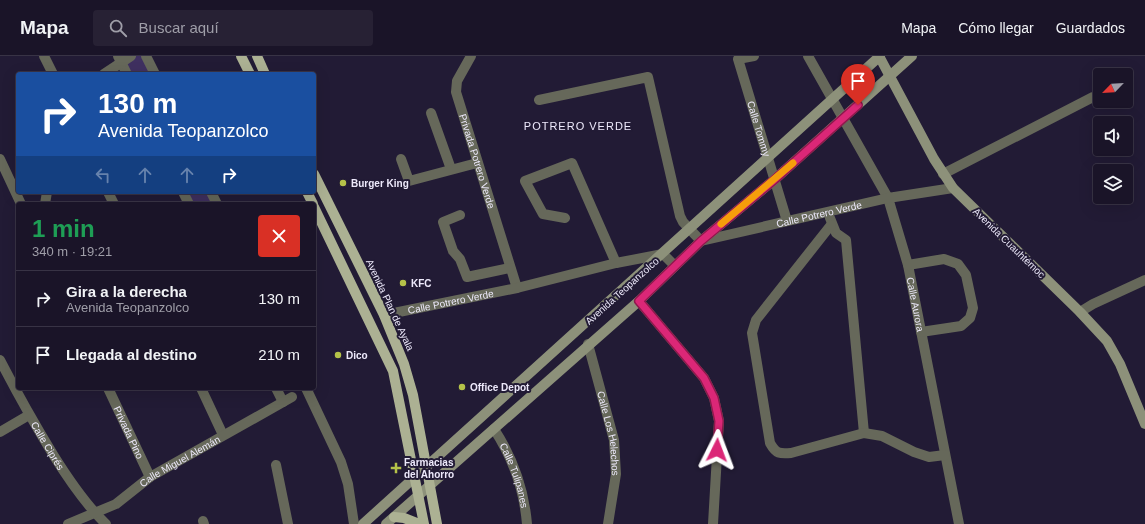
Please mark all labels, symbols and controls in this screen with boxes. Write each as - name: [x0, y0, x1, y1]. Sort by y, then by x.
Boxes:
- search box: [93, 10, 373, 46]
- text: Mapa: [20, 17, 69, 38]
- icon: search: [107, 17, 129, 39]
- text: Buscar aquí: [139, 19, 219, 36]
- text: Mapa: [901, 20, 936, 36]
- text: Cómo llegar: [958, 20, 1034, 36]
- text: Guardados: [1056, 20, 1125, 36]
- pin: [841, 64, 875, 105]
- north arrow: [1093, 68, 1133, 108]
- map controls: [1093, 68, 1133, 204]
- icon: arrive: [847, 70, 869, 92]
- icon: right: [32, 88, 84, 140]
- text: 130 m: [98, 88, 177, 119]
- street label: Calle Tommy: [745, 99, 773, 158]
- street label: Privada Potrero Verde: [458, 112, 498, 210]
- button: sound: [1093, 116, 1133, 156]
- district label: POTRERO VERDE: [524, 120, 632, 132]
- text: Avenida Teopanzolco: [98, 121, 268, 141]
- icon: left: [92, 164, 114, 186]
- icon: ahead: [134, 164, 156, 186]
- icon: ahead: [176, 164, 198, 186]
- icon: right: [218, 164, 240, 186]
- button: layers: [1093, 164, 1133, 204]
- marker: Burger King: [338, 178, 348, 188]
- place label: Burger King: [351, 178, 409, 189]
- street label: Calle Potrero Verde: [775, 199, 863, 229]
- street label: Avenida Cuauhtémoc: [971, 206, 1047, 280]
- text: 1 min: [32, 215, 95, 242]
- button: close: [258, 215, 300, 257]
- text: 340 m · 19:21: [32, 244, 112, 259]
- street label: Avenida Teopanzolco: [583, 255, 661, 327]
- street label: Avenida Plan de Ayala: [364, 257, 416, 353]
- street label: Calle Aurora: [905, 276, 927, 333]
- marker: KFC: [398, 278, 408, 288]
- place label: KFC: [411, 278, 432, 289]
- text: Gira a la derecha: [66, 283, 187, 300]
- street label: Calle Potrero Verde: [407, 287, 495, 316]
- icon: right: [32, 288, 54, 310]
- text: 130 m: [258, 290, 300, 307]
- text: Avenida Teopanzolco: [66, 300, 189, 315]
- icon: arrive: [32, 344, 54, 366]
- text: Llegada al destino: [66, 346, 197, 363]
- text: 210 m: [258, 346, 300, 363]
- marker: Dico: [333, 350, 343, 360]
- place label: Dico: [346, 350, 368, 361]
- marker: Office Depot: [457, 382, 467, 392]
- place label: Office Depot: [470, 382, 530, 393]
- street label: Calle Los Helechos: [595, 390, 622, 476]
- street label: Privada Pino: [112, 404, 146, 461]
- street label: Calle Ciprés: [29, 419, 67, 472]
- position arrow: [696, 429, 738, 471]
- street label: Calle Miguel Alemán: [137, 433, 222, 489]
- street label: Calle Tulipanes: [498, 441, 530, 509]
- place label: Farmacias del Ahorro: [404, 457, 454, 480]
- marker: Farmacias del Ahorro: [391, 463, 401, 473]

